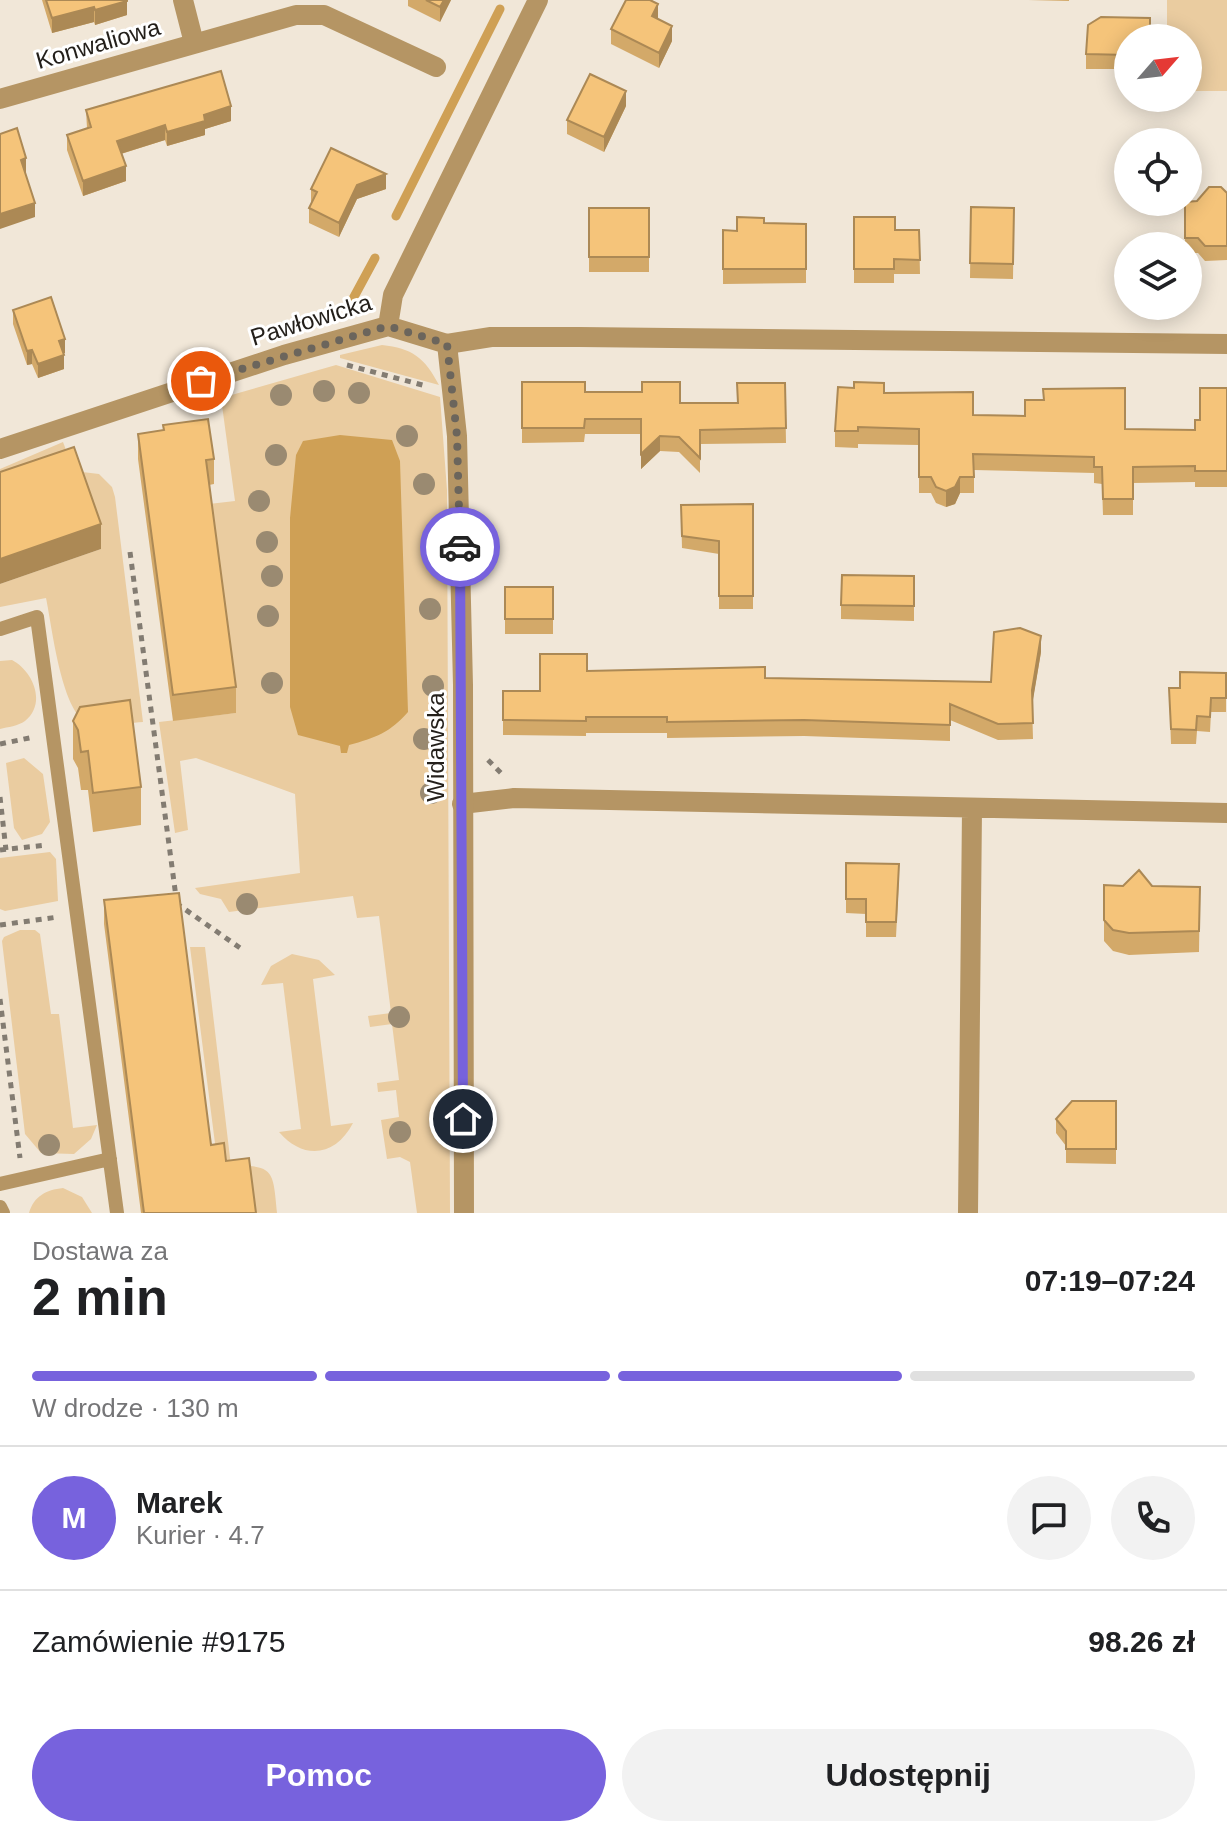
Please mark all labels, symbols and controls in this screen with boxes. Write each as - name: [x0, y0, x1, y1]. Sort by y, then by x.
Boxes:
- street label: Konwaliowa: [33, 13, 164, 74]
- north arrow: [1114, 24, 1202, 112]
- map controls: [1114, 24, 1202, 320]
- button: locate: [1114, 128, 1202, 216]
- button: layers: [1114, 232, 1202, 320]
- street label: Pawłowicka: [247, 288, 375, 351]
- pin: [167, 347, 235, 415]
- icon: bag: [179, 359, 223, 403]
- courier: [420, 507, 500, 587]
- icon: car: [438, 525, 482, 569]
- street label: Widawska: [422, 692, 449, 802]
- pin: [429, 1085, 497, 1153]
- icon: home: [441, 1097, 485, 1141]
- text: Dostawa za: [32, 1236, 168, 1266]
- text: 07:19–07:24: [1025, 1264, 1195, 1297]
- text: 2 min: [32, 1268, 168, 1326]
- text: W drodze · 130 m: [32, 1393, 239, 1423]
- button: chat: [1007, 1476, 1091, 1560]
- button: phone: [1111, 1476, 1195, 1560]
- text: Marek: [136, 1486, 223, 1519]
- text: M: [62, 1501, 87, 1534]
- text: Kurier · 4.7: [136, 1520, 265, 1550]
- text: Zamówienie #9175: [32, 1625, 286, 1658]
- text: 98.26 zł: [1088, 1625, 1195, 1658]
- button: Pomoc: [32, 1729, 606, 1821]
- button: Udostępnij: [622, 1729, 1195, 1821]

